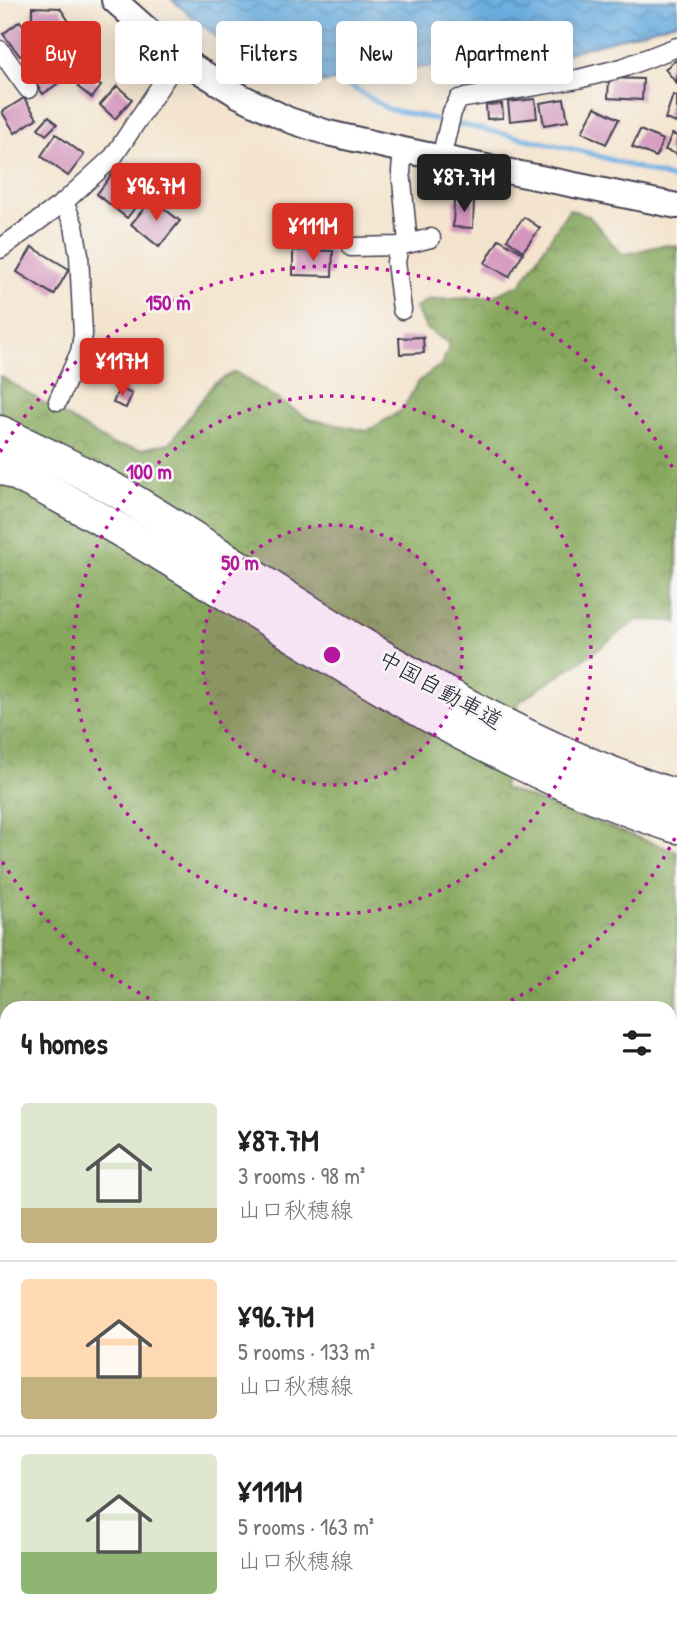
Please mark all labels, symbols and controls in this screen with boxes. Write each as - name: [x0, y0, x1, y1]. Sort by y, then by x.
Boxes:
- chip: Buy: [21, 21, 101, 84]
- chip: Rent: [115, 21, 202, 84]
- chip: Filters: [216, 21, 322, 84]
- chip: New: [336, 21, 417, 84]
- chip: Apartment: [431, 21, 573, 84]
- pin: ¥87.7M: [407, 154, 521, 214]
- text: ¥87.7M: [433, 161, 495, 192]
- pin: ¥96.7M: [99, 164, 213, 223]
- text: ¥96.7M: [127, 170, 185, 201]
- pin: ¥111M: [264, 204, 362, 263]
- text: ¥111M: [288, 210, 338, 241]
- text: 150 m: [145, 288, 191, 317]
- pin: ¥117M: [73, 338, 171, 398]
- text: ¥117M: [96, 345, 148, 376]
- text: 100 m: [126, 457, 172, 486]
- text: 50 m: [221, 548, 259, 577]
- street label: 中国自動車道: [373, 642, 509, 736]
- centre of rings: [320, 643, 344, 667]
- text: 4 homes: [21, 1023, 108, 1063]
- icon: filters: [618, 1024, 656, 1062]
- text: ¥87.7M: [238, 1120, 319, 1160]
- icon: home: [77, 1131, 161, 1215]
- text: 3 rooms · 98 m²: [238, 1160, 365, 1191]
- text: 山口秋穂線: [238, 1194, 353, 1225]
- text: ¥96.7M: [238, 1296, 314, 1336]
- icon: home: [77, 1307, 161, 1391]
- text: 5 rooms · 133 m²: [238, 1336, 375, 1367]
- text: 山口秋穂線: [238, 1370, 353, 1401]
- text: ¥111M: [238, 1471, 302, 1511]
- icon: home: [77, 1482, 161, 1566]
- text: 5 rooms · 163 m²: [238, 1511, 374, 1542]
- text: 山口秋穂線: [238, 1545, 353, 1576]

